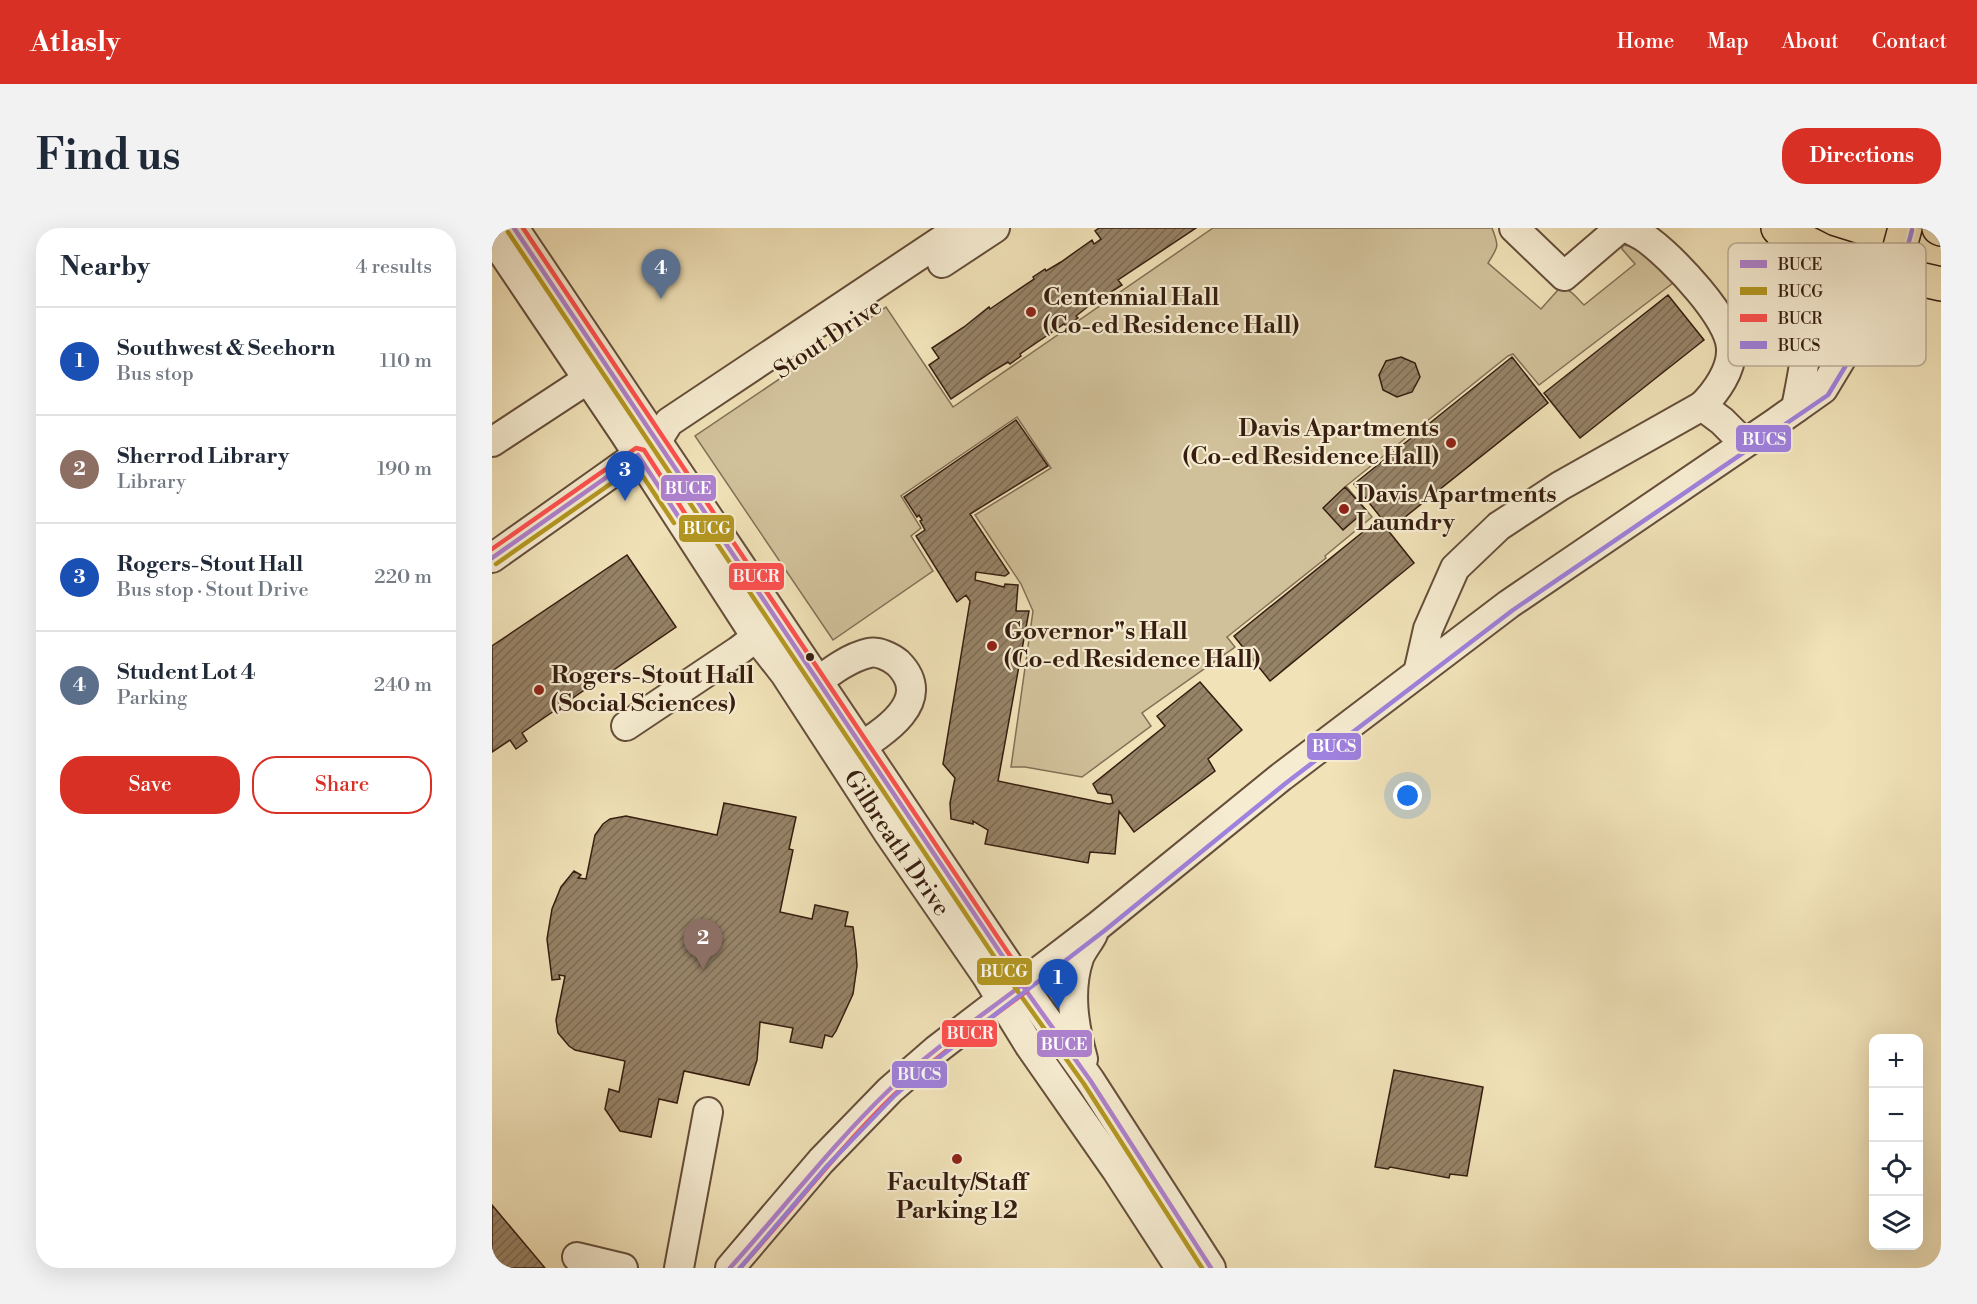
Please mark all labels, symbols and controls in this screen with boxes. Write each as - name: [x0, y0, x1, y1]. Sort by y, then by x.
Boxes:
- text: Atlasly: [30, 25, 120, 60]
- text: Home: [1617, 29, 1674, 55]
- text: Map: [1707, 29, 1749, 55]
- text: About: [1782, 29, 1839, 55]
- text: Contact: [1872, 29, 1947, 55]
- button: Directions: [1782, 128, 1941, 184]
- text: Find us: [36, 130, 180, 183]
- legend: [1728, 243, 1926, 366]
- pin: 4: [642, 250, 680, 299]
- text: Nearby: [60, 251, 150, 283]
- text: 4 results: [355, 255, 432, 280]
- text: BUCE: [1777, 255, 1822, 275]
- text: BUCG: [1777, 282, 1823, 302]
- place label: Centennial Hall (Co-ed Residence Hall): [1043, 283, 1299, 341]
- street label: Stout Drive: [768, 292, 888, 386]
- marker: Centennial Hall (Co-ed Residence Hall): [1024, 305, 1038, 319]
- text: BUCR: [1777, 309, 1823, 329]
- text: Southwest & Seehorn: [117, 335, 335, 362]
- text: BUCS: [1777, 336, 1820, 356]
- text: 1: [75, 349, 84, 374]
- text: 110 m: [380, 349, 432, 374]
- text: Bus stop: [117, 362, 194, 387]
- place label: Davis Apartments (Co-ed Residence Hall): [1183, 414, 1439, 472]
- line badge: BUCS: [1735, 424, 1792, 453]
- text: BUCS: [1742, 430, 1786, 450]
- marker: Davis Apartments (Co-ed Residence Hall): [1444, 436, 1458, 450]
- text: Sherrod Library: [117, 443, 289, 470]
- pin: 3: [606, 452, 644, 501]
- text: 2: [73, 457, 86, 482]
- text: 190 m: [377, 457, 432, 482]
- text: Library: [117, 470, 186, 495]
- line badge: BUCE: [660, 474, 717, 502]
- text: BUCE: [665, 479, 711, 499]
- place label: Davis Apartments Laundry: [1356, 480, 1557, 538]
- marker: Davis Apartments Laundry: [1337, 502, 1351, 516]
- line badge: BUCG: [678, 514, 735, 543]
- text: BUCG: [683, 519, 731, 539]
- text: Rogers-Stout Hall: [117, 551, 303, 578]
- line badge: BUCR: [728, 562, 785, 591]
- text: 3: [73, 565, 86, 590]
- text: 220 m: [374, 565, 432, 590]
- text: BUCR: [733, 567, 781, 587]
- text: Bus stop · Stout Drive: [117, 578, 309, 603]
- place label: Governor"s Hall (Co-ed Residence Hall): [1004, 617, 1260, 675]
- marker: Governor"s Hall (Co-ed Residence Hall): [985, 639, 999, 653]
- unlabelled marker: [804, 651, 816, 663]
- text: Student Lot 4: [117, 659, 255, 686]
- place label: Rogers-Stout Hall (Social Sciences): [551, 661, 754, 719]
- text: 4: [73, 673, 86, 698]
- text: 240 m: [374, 673, 432, 698]
- marker: Rogers-Stout Hall (Social Sciences): [532, 683, 546, 697]
- text: Parking: [117, 686, 187, 711]
- line badge: BUCS: [1306, 732, 1362, 761]
- text: BUCS: [1312, 737, 1356, 757]
- button: Save: [60, 756, 240, 814]
- button: Share: [252, 756, 432, 814]
- street label: Gilbreath Drive: [837, 764, 956, 922]
- your location: [1393, 781, 1422, 810]
- pin: 2: [684, 920, 722, 969]
- line badge: BUCG: [976, 957, 1033, 986]
- pin: 1: [1038, 960, 1078, 1009]
- text: BUCG: [980, 962, 1028, 982]
- line badge: BUCR: [941, 1019, 998, 1048]
- text: BUCR: [947, 1024, 995, 1044]
- line badge: BUCE: [1036, 1029, 1093, 1058]
- map controls: [1869, 1034, 1923, 1250]
- button: +: [1869, 1034, 1923, 1088]
- text: BUCE: [1041, 1035, 1087, 1055]
- line badge: BUCS: [891, 1060, 948, 1089]
- text: BUCS: [897, 1065, 941, 1085]
- button: −: [1869, 1088, 1923, 1142]
- button: locate: [1869, 1142, 1923, 1196]
- marker: Faculty/Staff Parking 12: [950, 1152, 964, 1166]
- place label: Faculty/Staff Parking 12: [887, 1168, 1030, 1226]
- button: layers: [1869, 1196, 1923, 1250]

